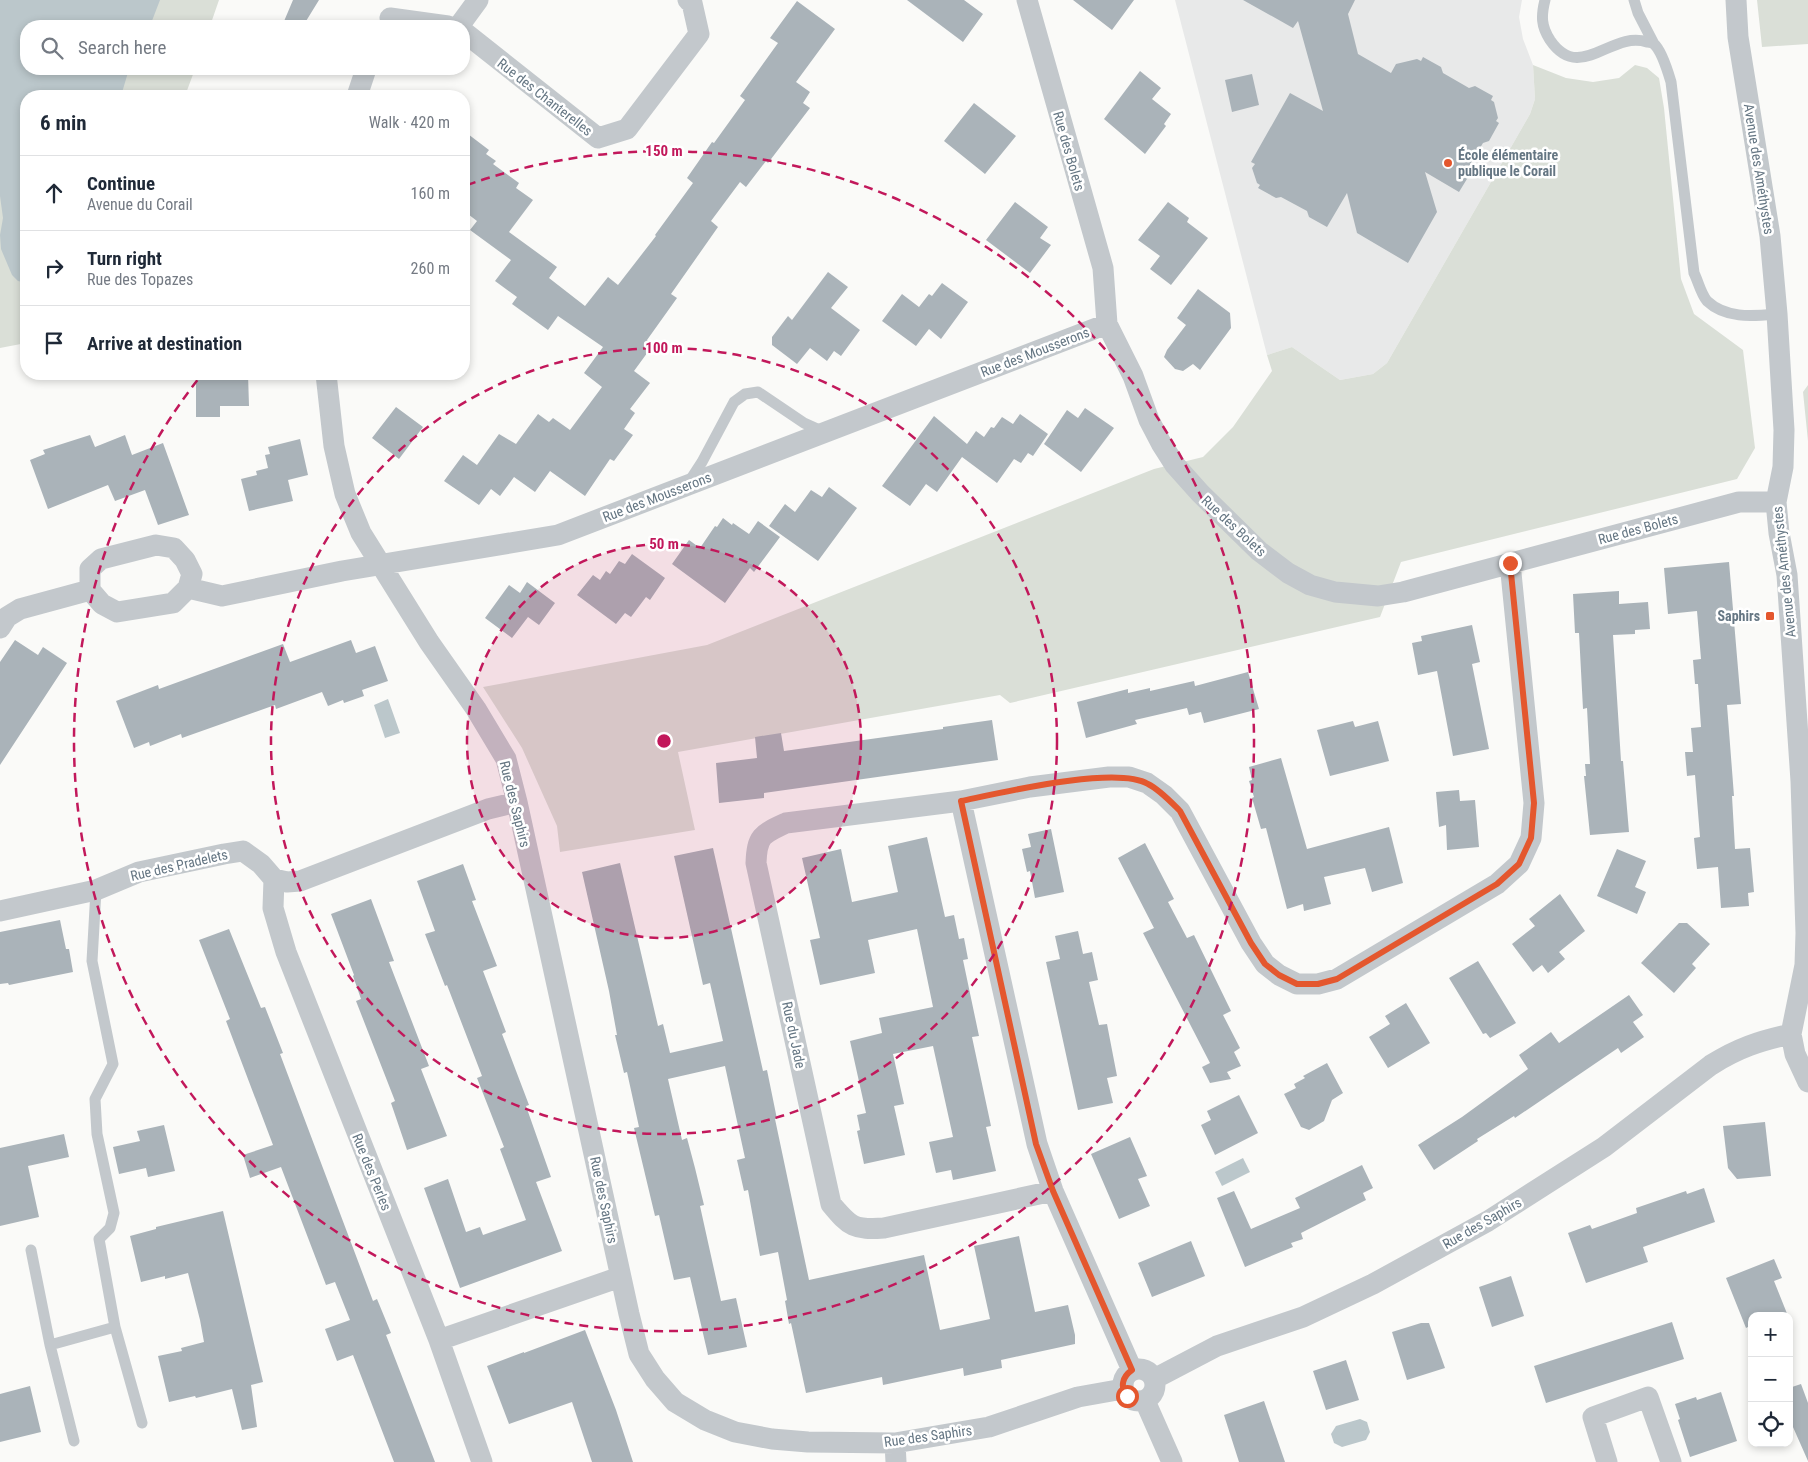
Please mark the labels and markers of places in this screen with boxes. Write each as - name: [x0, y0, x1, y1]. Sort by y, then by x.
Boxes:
- place label: École élémentaire publique le Corail: [1458, 146, 1558, 179]
- marker: École élémentaire publique le Corail: [1442, 157, 1454, 169]
- place label: Saphirs: [1718, 608, 1760, 624]
- marker: Saphirs: [1764, 610, 1776, 622]
- centre of rings: [655, 732, 673, 750]

